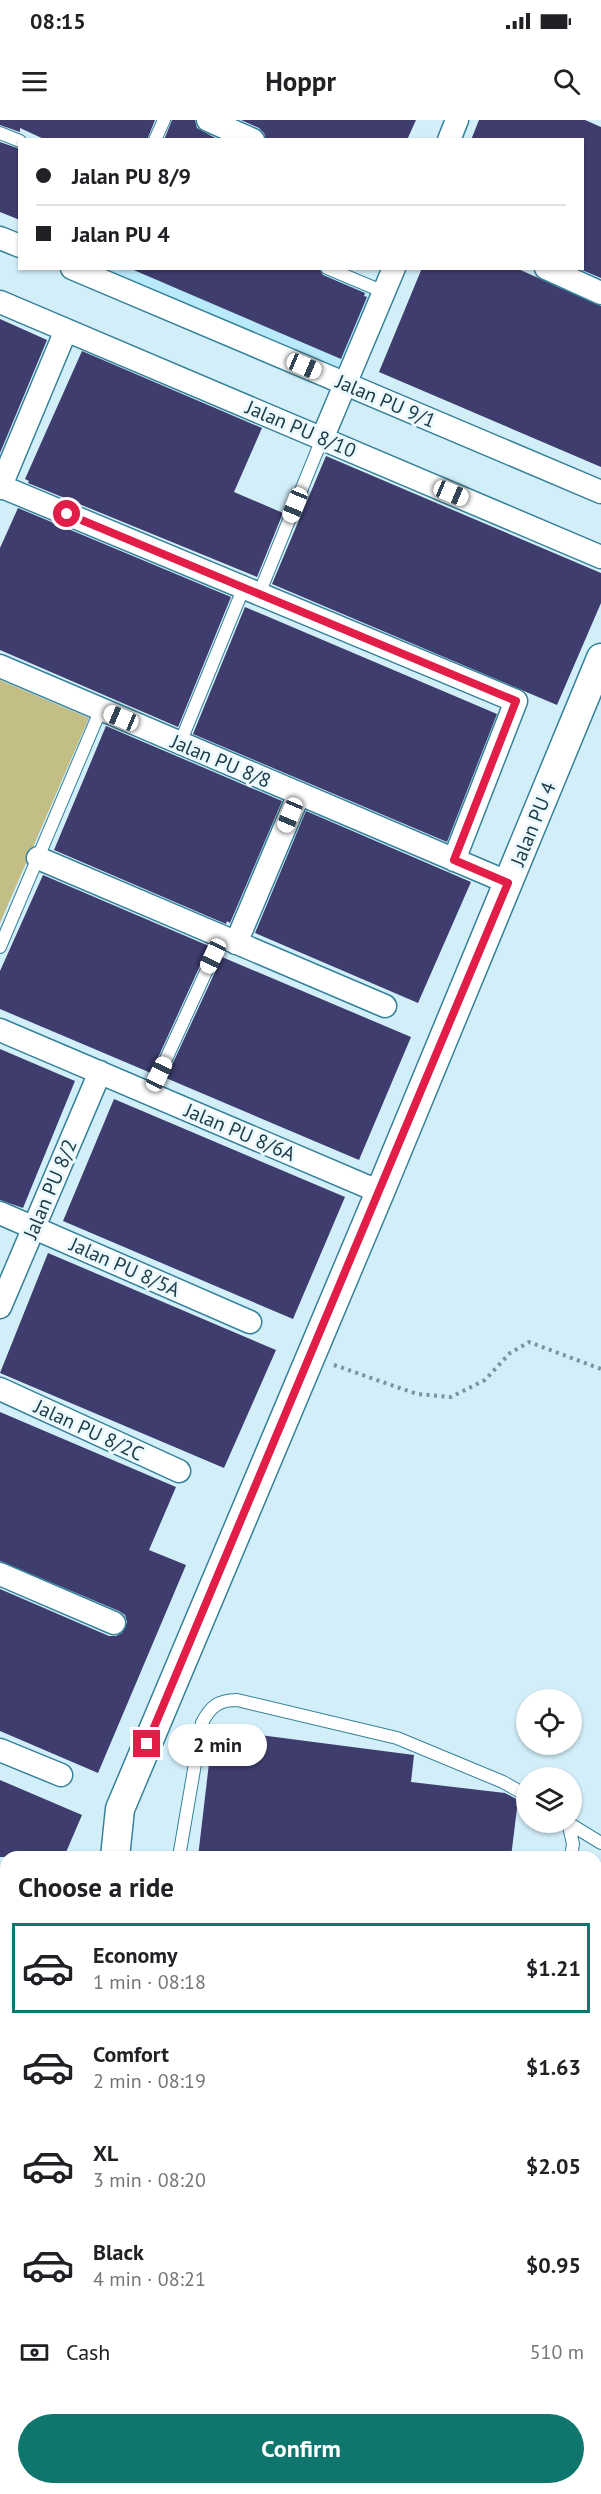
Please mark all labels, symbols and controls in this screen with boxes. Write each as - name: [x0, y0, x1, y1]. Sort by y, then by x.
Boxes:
- text: 08:15: [30, 7, 86, 35]
- text: Hoppr: [265, 64, 336, 98]
- icon: menu: [18, 65, 51, 98]
- icon: search: [550, 65, 583, 98]
- text: Jalan PU 8/9: [72, 162, 191, 190]
- text: Jalan PU 4: [72, 220, 170, 248]
- car: [284, 351, 324, 381]
- street label: Jalan PU 9/1: [331, 368, 440, 434]
- street label: Jalan PU 8/10: [241, 394, 360, 464]
- car: [431, 478, 471, 508]
- car: [280, 485, 310, 525]
- route start: [53, 500, 80, 527]
- car: [101, 703, 141, 733]
- street label: Jalan PU 8/8: [166, 728, 275, 794]
- street label: Jalan PU 4: [504, 778, 562, 871]
- car: [275, 795, 305, 835]
- car: [197, 936, 229, 976]
- car: [143, 1054, 175, 1094]
- street label: Jalan PU 8/6A: [180, 1097, 300, 1167]
- street label: Jalan PU 8/2: [17, 1135, 83, 1244]
- street label: Jalan PU 8/5A: [65, 1231, 184, 1303]
- street label: Jalan PU 8/2C: [29, 1393, 148, 1467]
- map controls: [516, 1689, 582, 1833]
- button: locate: [516, 1689, 582, 1755]
- callout: 2 min: [168, 1723, 267, 1765]
- route end: [133, 1730, 160, 1757]
- text: 2 min: [193, 1732, 242, 1758]
- button: layers: [516, 1767, 582, 1833]
- text: Choose a ride: [18, 1870, 174, 1904]
- icon: car: [21, 1941, 75, 1995]
- text: Economy: [93, 1941, 177, 1969]
- text: $1.21: [526, 1954, 581, 1982]
- text: 1 min · 08:18: [93, 1969, 206, 1995]
- icon: car: [21, 2040, 75, 2094]
- text: Comfort: [93, 2040, 169, 2068]
- text: $1.63: [526, 2053, 581, 2081]
- text: 2 min · 08:19: [93, 2068, 206, 2094]
- icon: car: [21, 2139, 75, 2193]
- text: XL: [93, 2139, 118, 2167]
- text: $2.05: [526, 2152, 581, 2180]
- text: 3 min · 08:20: [93, 2167, 206, 2193]
- icon: car: [21, 2238, 75, 2292]
- text: Black: [93, 2238, 144, 2266]
- text: $0.95: [526, 2251, 581, 2279]
- text: 4 min · 08:21: [93, 2266, 206, 2292]
- icon: cash: [18, 2336, 51, 2369]
- text: Cash: [66, 2338, 110, 2366]
- text: 510 m: [530, 2339, 584, 2365]
- button: Confirm: [18, 2414, 584, 2483]

